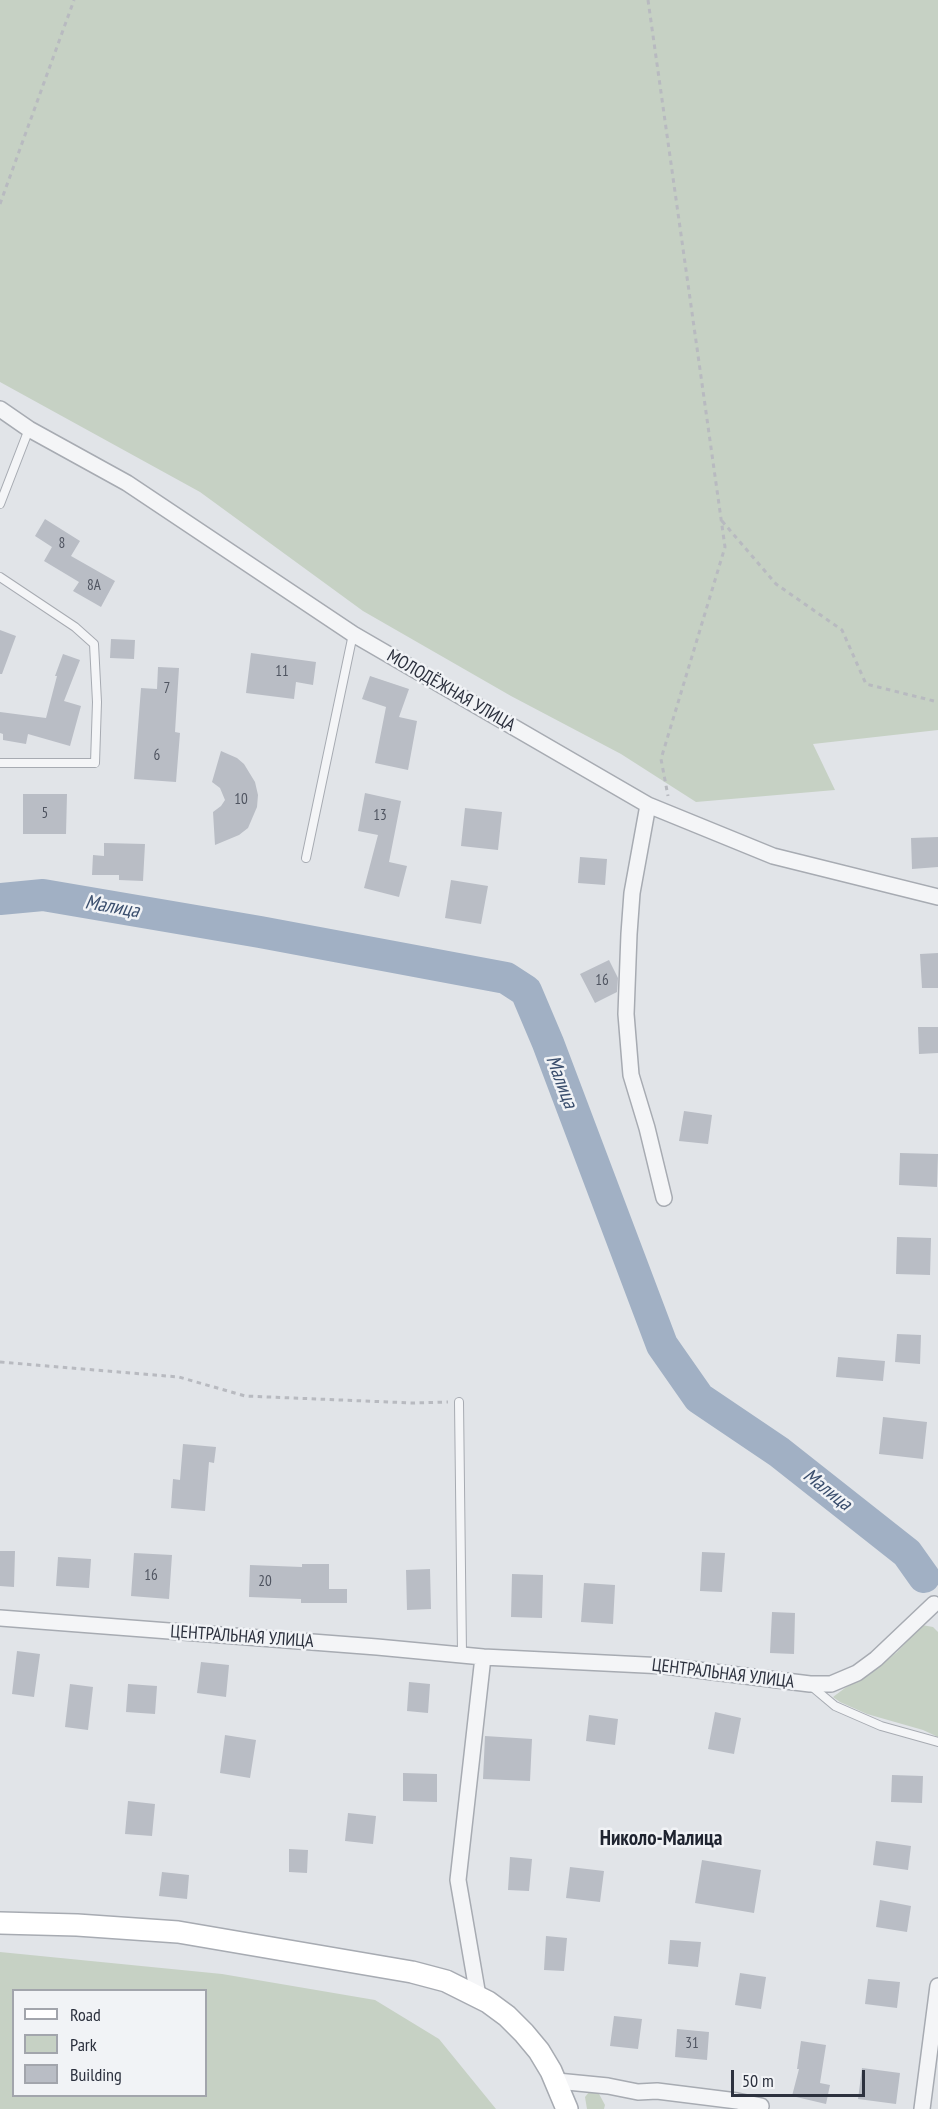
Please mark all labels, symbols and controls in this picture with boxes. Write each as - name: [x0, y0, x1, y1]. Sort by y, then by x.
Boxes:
- house number: 8: [59, 535, 65, 553]
- house number: 8А: [87, 577, 101, 595]
- street label: МОЛОДЁЖНАЯ УЛИЦА: [383, 646, 519, 736]
- house number: 11: [275, 663, 289, 681]
- house number: 7: [164, 680, 170, 698]
- house number: 6: [154, 747, 160, 765]
- house number: 10: [234, 791, 248, 809]
- house number: 5: [42, 805, 48, 823]
- house number: 13: [373, 807, 387, 825]
- water label: Малица: [83, 890, 141, 924]
- house number: 16: [595, 972, 609, 990]
- water label: Малица: [540, 1052, 582, 1112]
- water label: Малица: [798, 1464, 856, 1516]
- house number: 16: [144, 1567, 158, 1585]
- house number: 20: [258, 1573, 272, 1591]
- street label: ЦЕНТРАЛЬНАЯ УЛИЦА: [170, 1621, 314, 1653]
- street label: ЦЕНТРАЛЬНАЯ УЛИЦА: [650, 1655, 796, 1693]
- district label: Николо-Малица: [600, 1826, 722, 1852]
- legend: [12, 1989, 207, 2097]
- text: Road: [70, 2003, 101, 2026]
- text: Park: [70, 2033, 97, 2056]
- house number: 31: [685, 2035, 699, 2053]
- scale bar: [734, 2058, 868, 2096]
- text: Building: [70, 2063, 122, 2086]
- text: 50 m: [742, 2069, 774, 2092]

